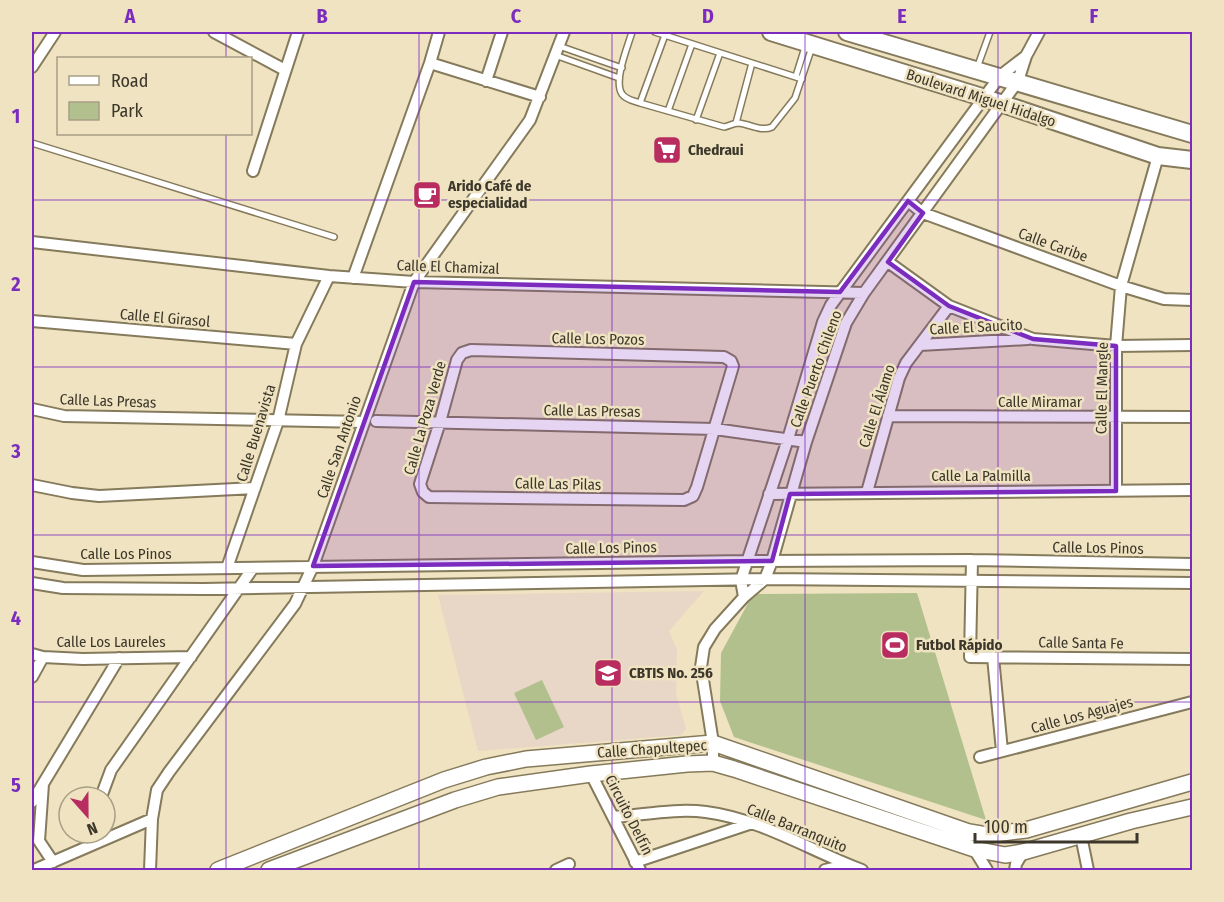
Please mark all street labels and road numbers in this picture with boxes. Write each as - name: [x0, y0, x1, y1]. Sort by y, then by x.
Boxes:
- street label: Boulevard Miguel Hidalgo: [904, 65, 1058, 131]
- street label: Calle Caribe: [1016, 224, 1090, 266]
- street label: Calle El Chamizal: [396, 256, 500, 278]
- street label: Calle El Girasol: [119, 305, 211, 331]
- street label: Calle Puerto Chileno: [786, 308, 846, 430]
- street label: Calle El Saucito: [929, 316, 1023, 338]
- street label: Calle Los Pozos: [551, 329, 645, 349]
- street label: Calle El Mangle: [1092, 342, 1112, 434]
- street label: Calle La Poza Verde: [400, 359, 450, 477]
- street label: Calle El Álamo: [855, 362, 899, 450]
- street label: Calle Buenavista: [233, 382, 279, 484]
- street label: Calle Las Presas: [59, 390, 157, 412]
- street label: Calle San Antonio: [313, 393, 365, 501]
- street label: Calle Miramar: [998, 393, 1083, 411]
- street label: Calle Las Presas: [543, 401, 641, 421]
- street label: Calle La Palmilla: [931, 467, 1031, 485]
- street label: Calle Las Pilas: [515, 474, 601, 494]
- street label: Calle Los Pinos: [565, 538, 657, 558]
- street label: Calle Los Pinos: [1052, 538, 1144, 558]
- street label: Calle Los Pinos: [80, 545, 172, 563]
- street label: Calle Los Laureles: [56, 633, 166, 651]
- street label: Calle Santa Fe: [1038, 633, 1124, 653]
- street label: Calle Los Aguajes: [1029, 693, 1135, 737]
- street label: Calle Chapultepec: [597, 736, 708, 762]
- street label: Circuito Delfín: [601, 772, 657, 858]
- street label: Calle Barranquito: [744, 800, 850, 856]

